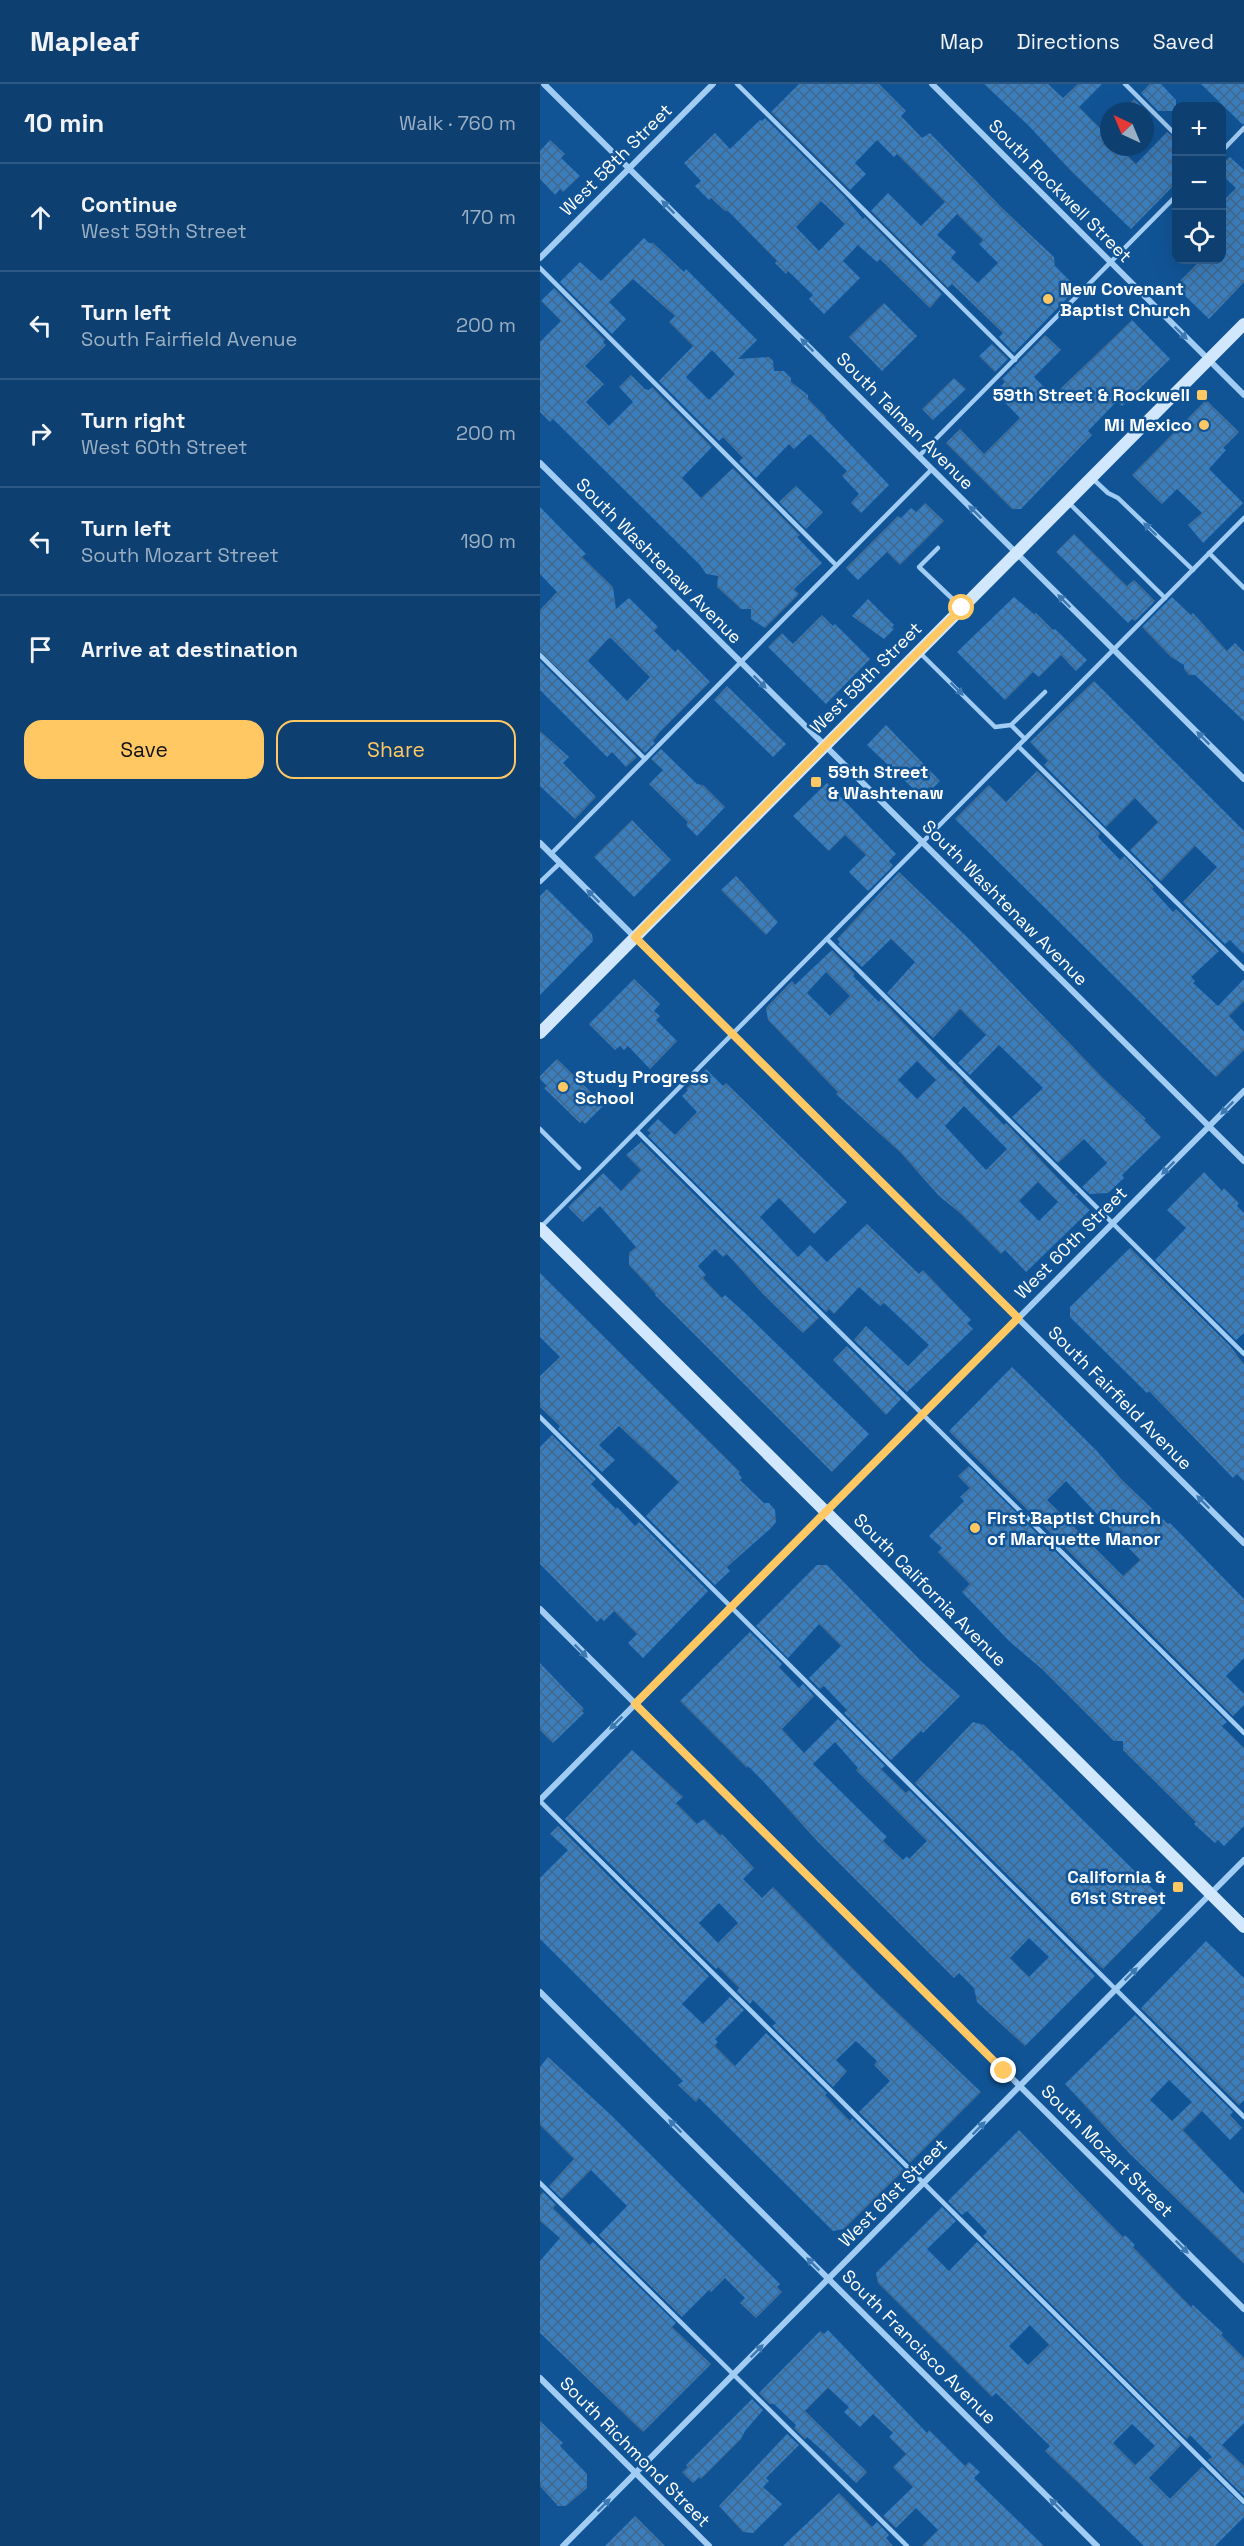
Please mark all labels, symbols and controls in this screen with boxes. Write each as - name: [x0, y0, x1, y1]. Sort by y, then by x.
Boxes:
- text: Mapleaf: [30, 23, 140, 59]
- text: Map: [940, 28, 984, 55]
- text: Directions: [1017, 28, 1120, 55]
- text: Saved: [1153, 28, 1214, 55]
- street label: West 58th Street: [555, 99, 677, 221]
- north arrow: [1100, 102, 1154, 156]
- map controls: [1172, 102, 1226, 264]
- button: +: [1172, 102, 1226, 156]
- text: 10 min: [24, 106, 104, 140]
- text: Walk · 760 m: [399, 110, 516, 136]
- street label: South Rockwell Street: [984, 114, 1137, 267]
- button: −: [1172, 156, 1226, 210]
- text: Continue: [81, 190, 177, 218]
- icon: ahead: [24, 201, 57, 234]
- one-way arrow: [662, 201, 676, 215]
- text: 170 m: [461, 204, 516, 230]
- button: locate: [1172, 210, 1226, 264]
- text: West 59th Street: [81, 218, 247, 244]
- place label: New Covenant Baptist Church: [1060, 277, 1191, 321]
- marker: New Covenant Baptist Church: [1041, 292, 1055, 306]
- text: Turn left: [81, 298, 171, 326]
- icon: left: [24, 309, 57, 342]
- text: 200 m: [456, 312, 516, 338]
- one-way arrow: [1174, 325, 1188, 339]
- text: South Fairfield Avenue: [81, 326, 297, 352]
- one-way arrow: [799, 338, 814, 352]
- street label: South Talman Avenue: [832, 347, 979, 494]
- place label: 59th Street & Rockwell: [993, 383, 1190, 406]
- marker: 59th Street & Rockwell: [1195, 388, 1209, 402]
- text: Turn right: [81, 406, 186, 434]
- place label: Mi Mexico: [1104, 413, 1192, 436]
- icon: right: [24, 417, 57, 450]
- marker: Mi Mexico: [1197, 418, 1211, 432]
- text: 200 m: [456, 420, 516, 446]
- text: West 60th Street: [81, 434, 248, 460]
- street label: South Washtenaw Avenue: [572, 473, 747, 648]
- one-way arrow: [967, 505, 982, 519]
- text: Turn left: [81, 514, 171, 542]
- one-way arrow: [1144, 523, 1158, 537]
- icon: left: [24, 525, 57, 558]
- text: 190 m: [460, 528, 516, 554]
- text: South Mozart Street: [81, 542, 279, 568]
- route start: [948, 594, 974, 620]
- one-way arrow: [1058, 594, 1072, 608]
- street label: West 59th Street: [805, 617, 926, 738]
- icon: arrive: [24, 633, 57, 666]
- text: Arrive at destination: [81, 635, 298, 663]
- one-way arrow: [753, 675, 767, 689]
- one-way arrow: [949, 682, 963, 696]
- button: Save: [24, 720, 264, 779]
- button: Share: [276, 720, 516, 779]
- one-way arrow: [1196, 732, 1210, 746]
- place label: 59th Street & Washtenaw: [828, 760, 944, 804]
- marker: 59th Street & Washtenaw: [809, 775, 823, 789]
- street label: South Washtenaw Avenue: [918, 815, 1093, 990]
- one-way arrow: [586, 889, 601, 903]
- place label: Study Progress School: [575, 1065, 709, 1109]
- marker: Study Progress School: [556, 1080, 570, 1094]
- one-way arrow: [1220, 1101, 1234, 1115]
- one-way arrow: [1161, 1160, 1175, 1174]
- street label: West 60th Street: [1010, 1182, 1132, 1304]
- street label: South Fairfield Avenue: [1043, 1321, 1197, 1475]
- one-way arrow: [1196, 1495, 1210, 1509]
- place label: First Baptist Church of Marquette Manor: [987, 1506, 1161, 1550]
- street label: South California Avenue: [849, 1508, 1012, 1671]
- marker: First Baptist Church of Marquette Manor: [968, 1521, 982, 1535]
- one-way arrow: [574, 1643, 588, 1657]
- one-way arrow: [610, 1716, 624, 1730]
- place label: California & 61st Street: [1067, 1865, 1166, 1909]
- marker: California & 61st Street: [1171, 1880, 1185, 1894]
- one-way arrow: [1124, 1967, 1138, 1982]
- route end: [990, 2057, 1016, 2083]
- street label: South Mozart Street: [1036, 2080, 1178, 2222]
- one-way arrow: [668, 2119, 682, 2134]
- one-way arrow: [971, 2121, 985, 2135]
- street label: West 61st Street: [834, 2134, 952, 2252]
- one-way arrow: [1174, 2239, 1188, 2253]
- one-way arrow: [807, 2257, 821, 2271]
- street label: South Francisco Avenue: [837, 2265, 1001, 2429]
- one-way arrow: [749, 2345, 763, 2359]
- street label: South Richmond Street: [555, 2372, 715, 2532]
- one-way arrow: [597, 2498, 611, 2512]
- one-way arrow: [1049, 2498, 1063, 2512]

